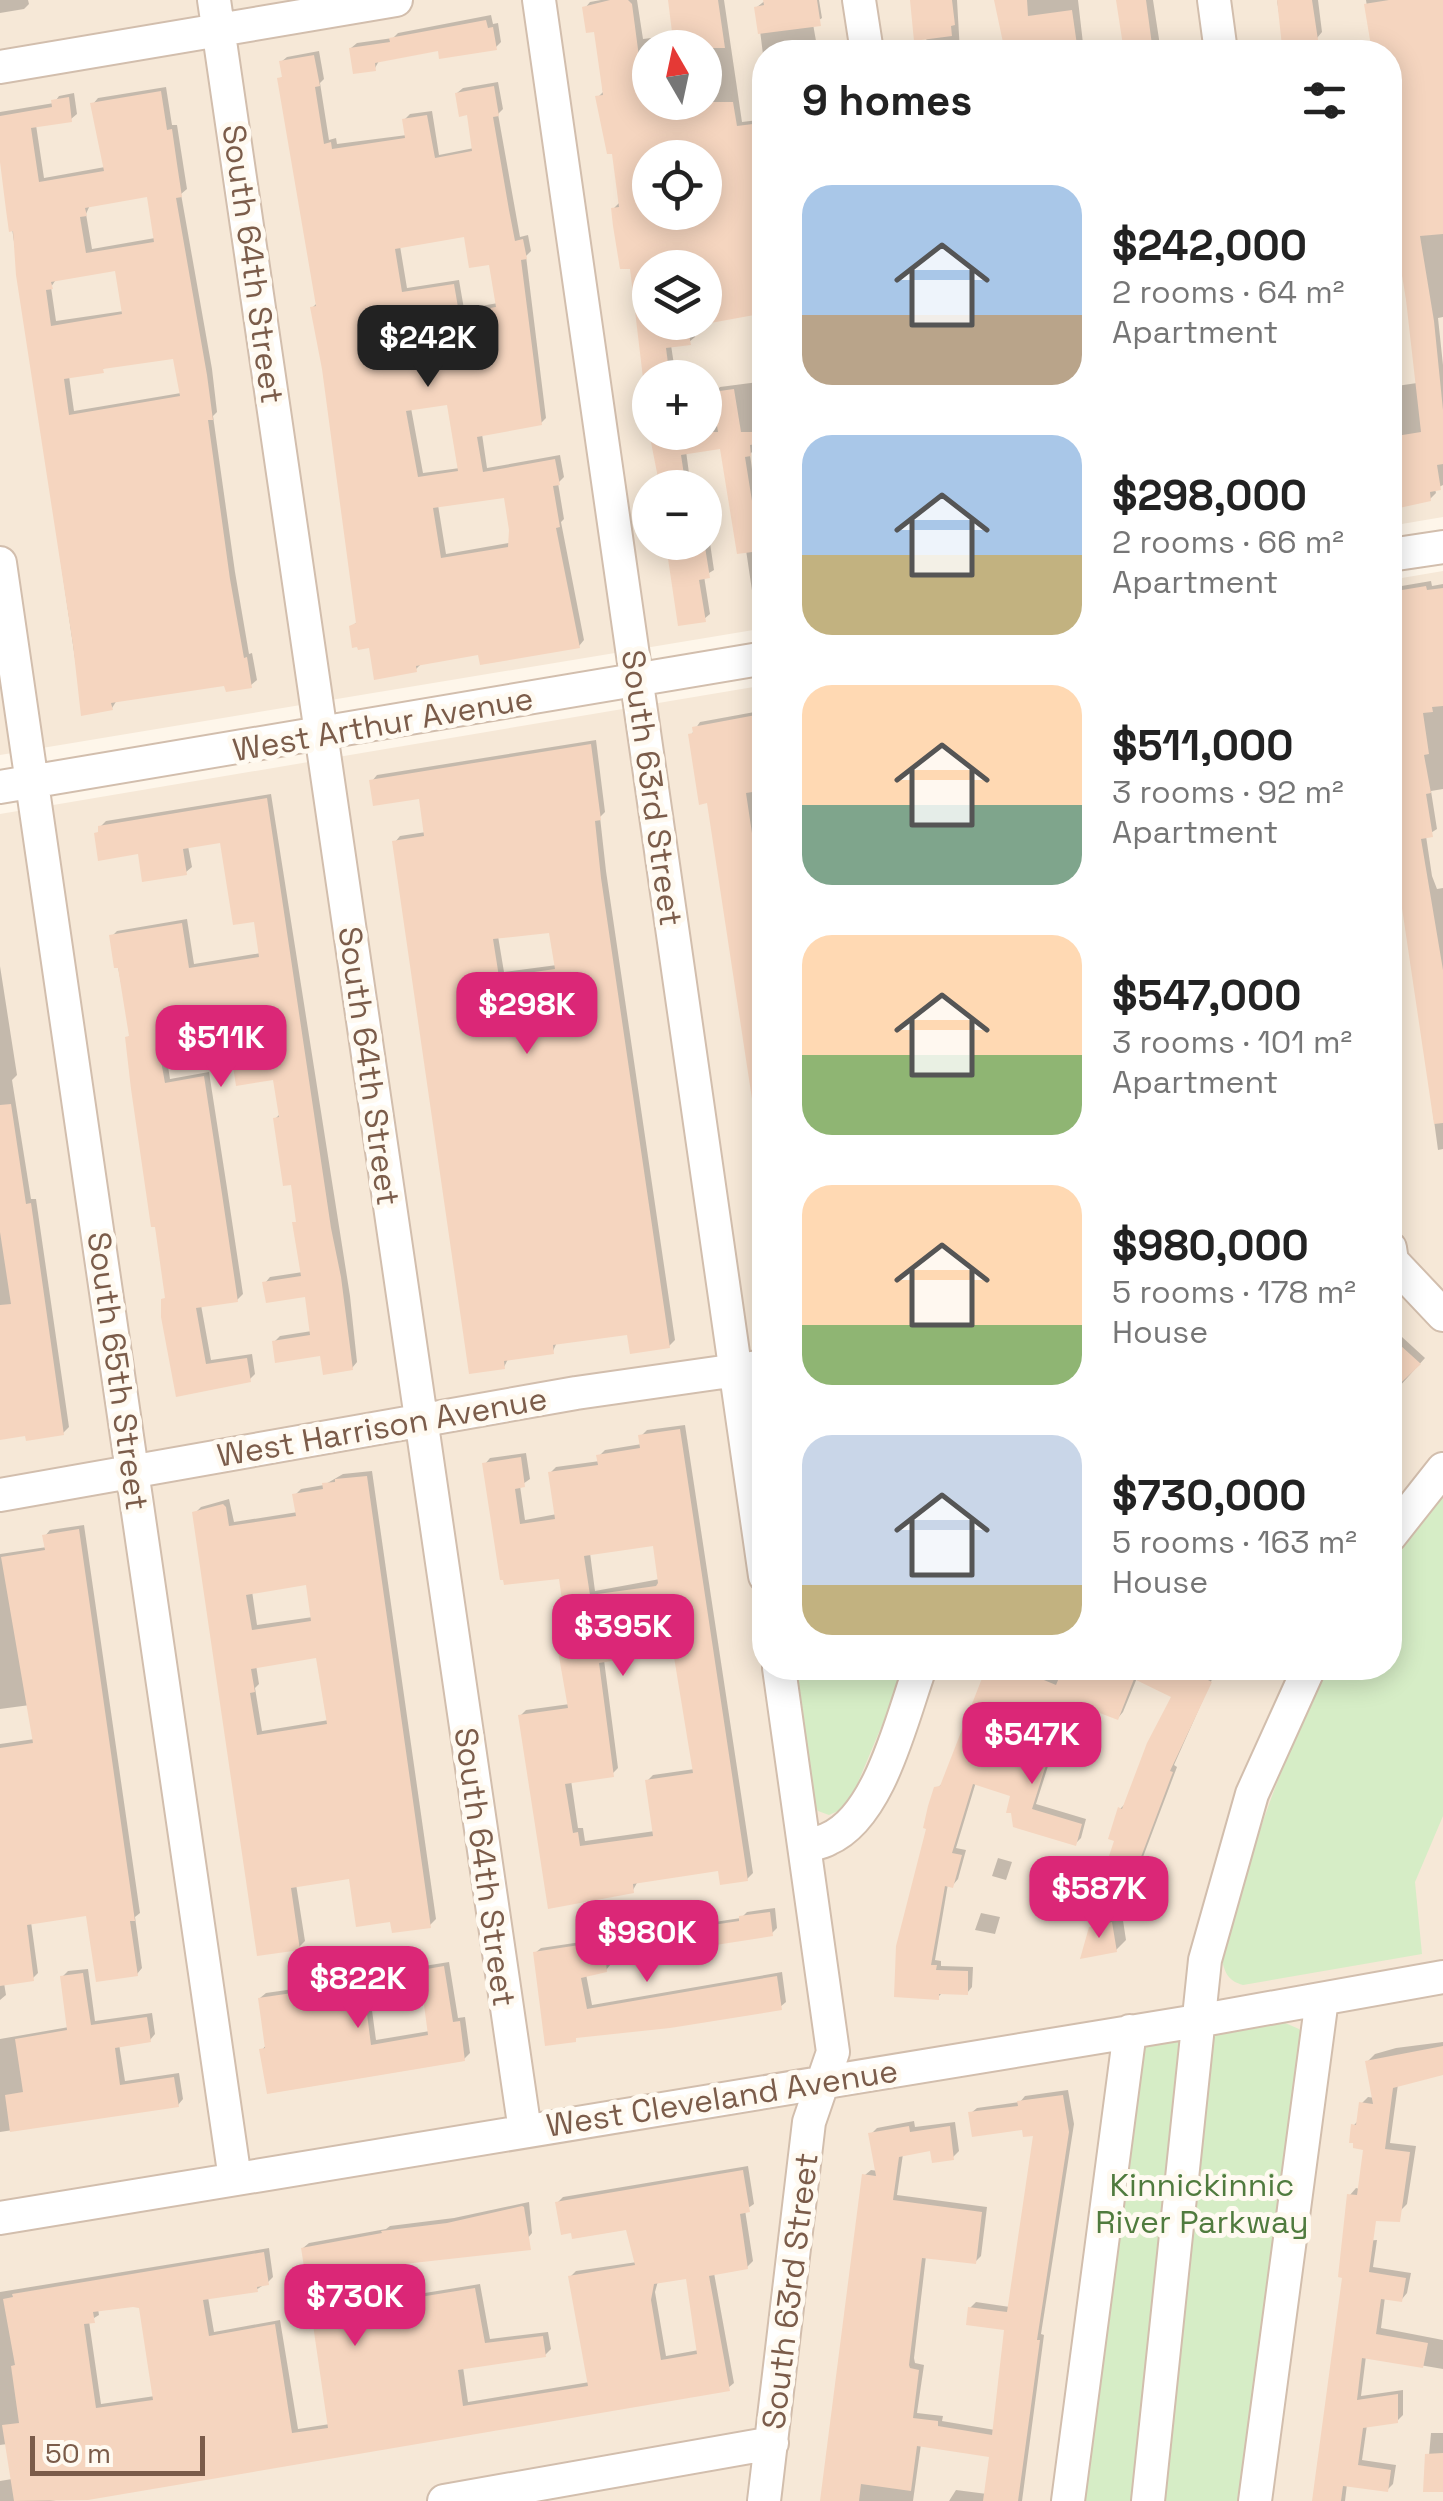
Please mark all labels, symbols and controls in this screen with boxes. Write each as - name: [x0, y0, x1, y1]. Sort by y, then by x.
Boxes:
- north arrow: [632, 30, 722, 120]
- map controls: [632, 30, 722, 560]
- icon: filters: [1297, 73, 1352, 128]
- text: 9 homes: [802, 74, 972, 127]
- street label: South 64th Street: [214, 122, 292, 406]
- button: locate: [632, 140, 722, 230]
- text: $242,000: [1112, 219, 1307, 272]
- icon: home: [882, 225, 1002, 345]
- button: layers: [632, 250, 722, 340]
- text: 2 rooms · 64 m²: [1112, 272, 1344, 312]
- pin: $242K: [358, 305, 498, 390]
- text: Apartment: [1112, 312, 1278, 352]
- text: $242K: [379, 317, 477, 357]
- button: +: [632, 360, 722, 450]
- text: $298,000: [1112, 469, 1307, 522]
- button: −: [632, 470, 722, 560]
- icon: home: [882, 475, 1002, 595]
- text: 2 rooms · 66 m²: [1112, 522, 1344, 562]
- text: Apartment: [1112, 562, 1278, 602]
- street label: South 63rd Street: [613, 647, 691, 929]
- street label: West Arthur Avenue: [230, 678, 536, 770]
- text: $511,000: [1112, 719, 1293, 772]
- icon: home: [882, 725, 1002, 845]
- text: 3 rooms · 92 m²: [1112, 772, 1344, 812]
- text: Apartment: [1112, 812, 1278, 852]
- street label: South 64th Street: [330, 924, 408, 1208]
- text: $547,000: [1112, 969, 1302, 1022]
- pin: $298K: [457, 972, 597, 1057]
- icon: home: [882, 975, 1002, 1095]
- text: $298K: [478, 984, 576, 1024]
- pin: $511K: [151, 1005, 291, 1090]
- text: $511K: [178, 1017, 264, 1057]
- text: 3 rooms · 101 m²: [1112, 1022, 1352, 1062]
- text: Apartment: [1112, 1062, 1278, 1102]
- text: $980,000: [1112, 1219, 1309, 1272]
- icon: home: [882, 1225, 1002, 1345]
- street label: South 65th Street: [79, 1229, 157, 1513]
- text: 5 rooms · 178 m²: [1112, 1272, 1356, 1312]
- text: House: [1112, 1312, 1208, 1352]
- street label: West Harrison Avenue: [214, 1378, 550, 1476]
- text: $730,000: [1112, 1469, 1306, 1522]
- icon: home: [882, 1475, 1002, 1595]
- text: 5 rooms · 163 m²: [1112, 1522, 1357, 1562]
- text: House: [1112, 1562, 1208, 1602]
- pin: $395K: [553, 1594, 693, 1679]
- text: $395K: [574, 1606, 672, 1646]
- pin: $547K: [962, 1702, 1102, 1787]
- text: $547K: [984, 1714, 1080, 1754]
- street label: South 64th Street: [446, 1725, 524, 2009]
- pin: $587K: [1029, 1856, 1169, 1941]
- text: $587K: [1051, 1868, 1147, 1908]
- pin: $980K: [577, 1900, 717, 1985]
- text: $980K: [597, 1912, 697, 1952]
- pin: $822K: [288, 1946, 428, 2031]
- text: $822K: [310, 1958, 406, 1998]
- street label: West Cleveland Avenue: [543, 2050, 901, 2146]
- street label: South 63rd Street: [753, 2150, 827, 2432]
- park label: Kinnickinnic River Parkway: [1095, 2165, 1309, 2242]
- pin: $730K: [285, 2264, 425, 2349]
- text: $730K: [306, 2276, 404, 2316]
- scale bar: [30, 2431, 205, 2476]
- text: 50 m: [45, 2435, 111, 2471]

